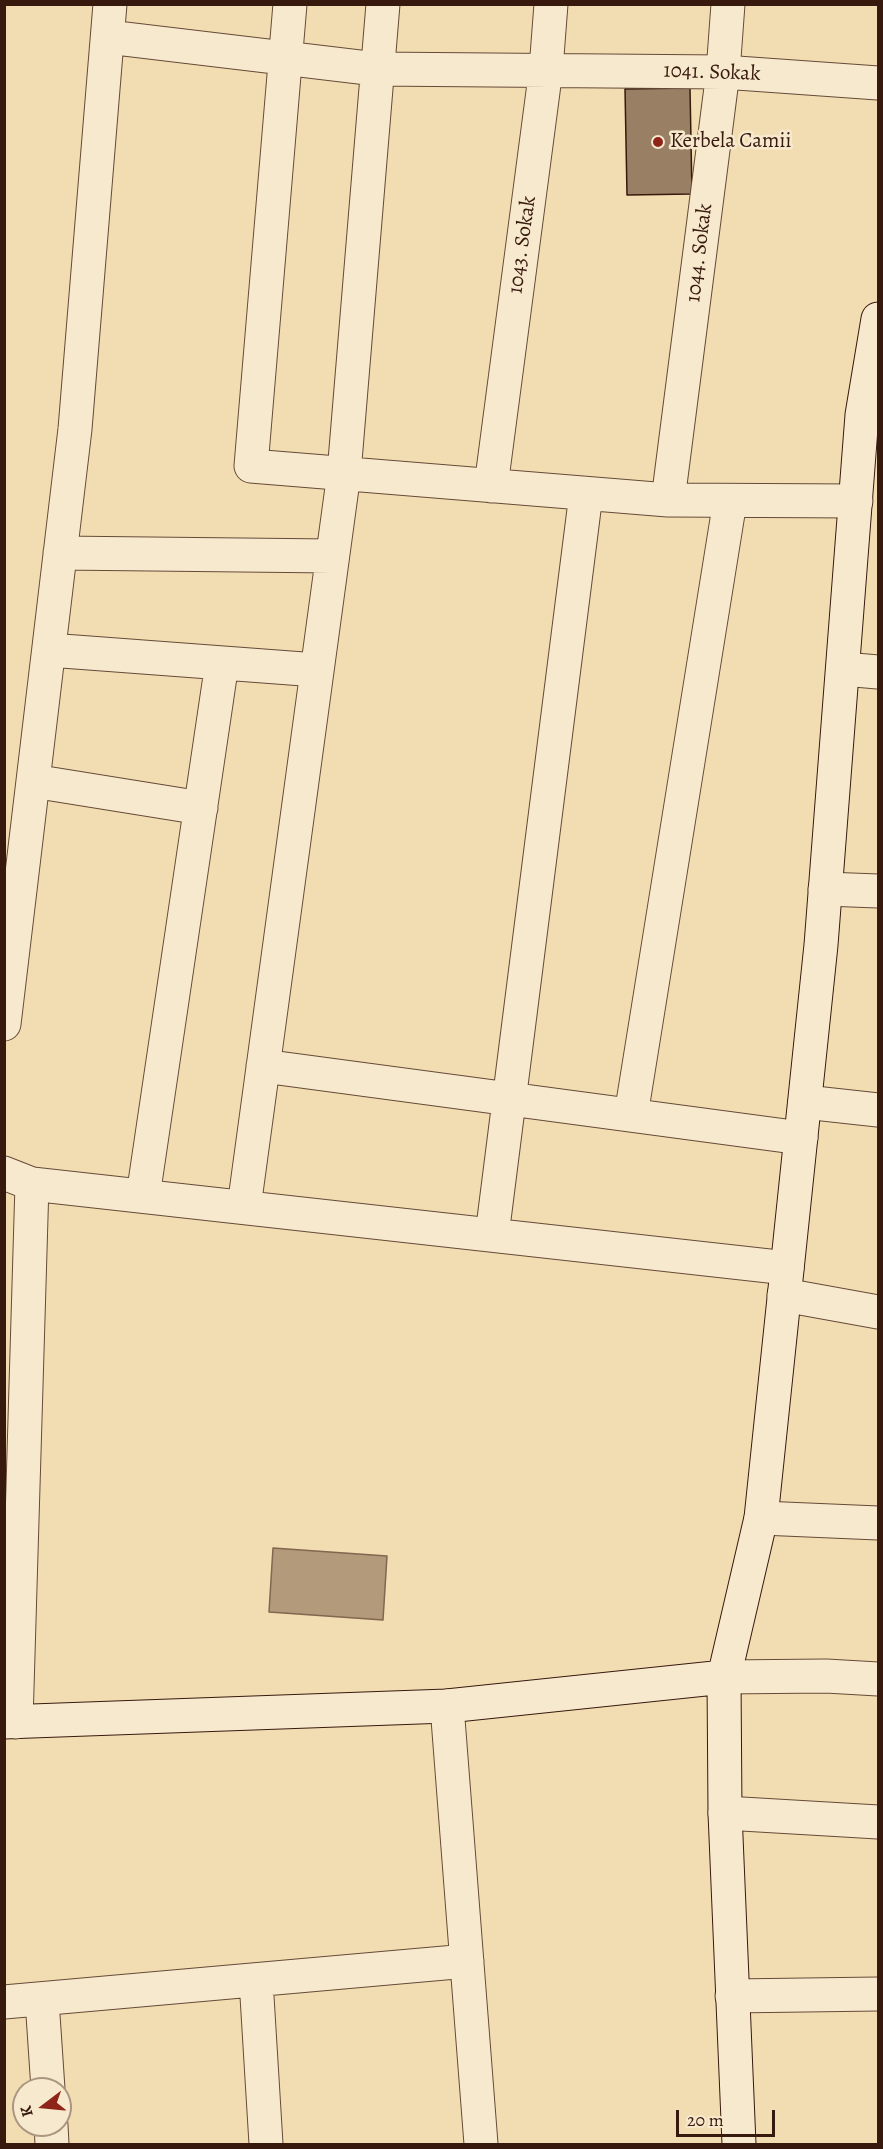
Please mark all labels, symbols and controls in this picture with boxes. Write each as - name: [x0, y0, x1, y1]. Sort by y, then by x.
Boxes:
- street label: 1041. Sokak: [663, 59, 761, 87]
- place label: Kerbela Camii: [670, 129, 791, 155]
- marker: Kerbela Camii: [651, 135, 665, 149]
- street label: 1043. Sokak: [504, 194, 542, 296]
- street label: 1044. Sokak: [681, 202, 719, 304]
- north arrow: [12, 2077, 72, 2137]
- scale bar: [679, 2098, 778, 2136]
- text: K: [15, 2103, 39, 2120]
- text: 20 m: [687, 2108, 724, 2132]

